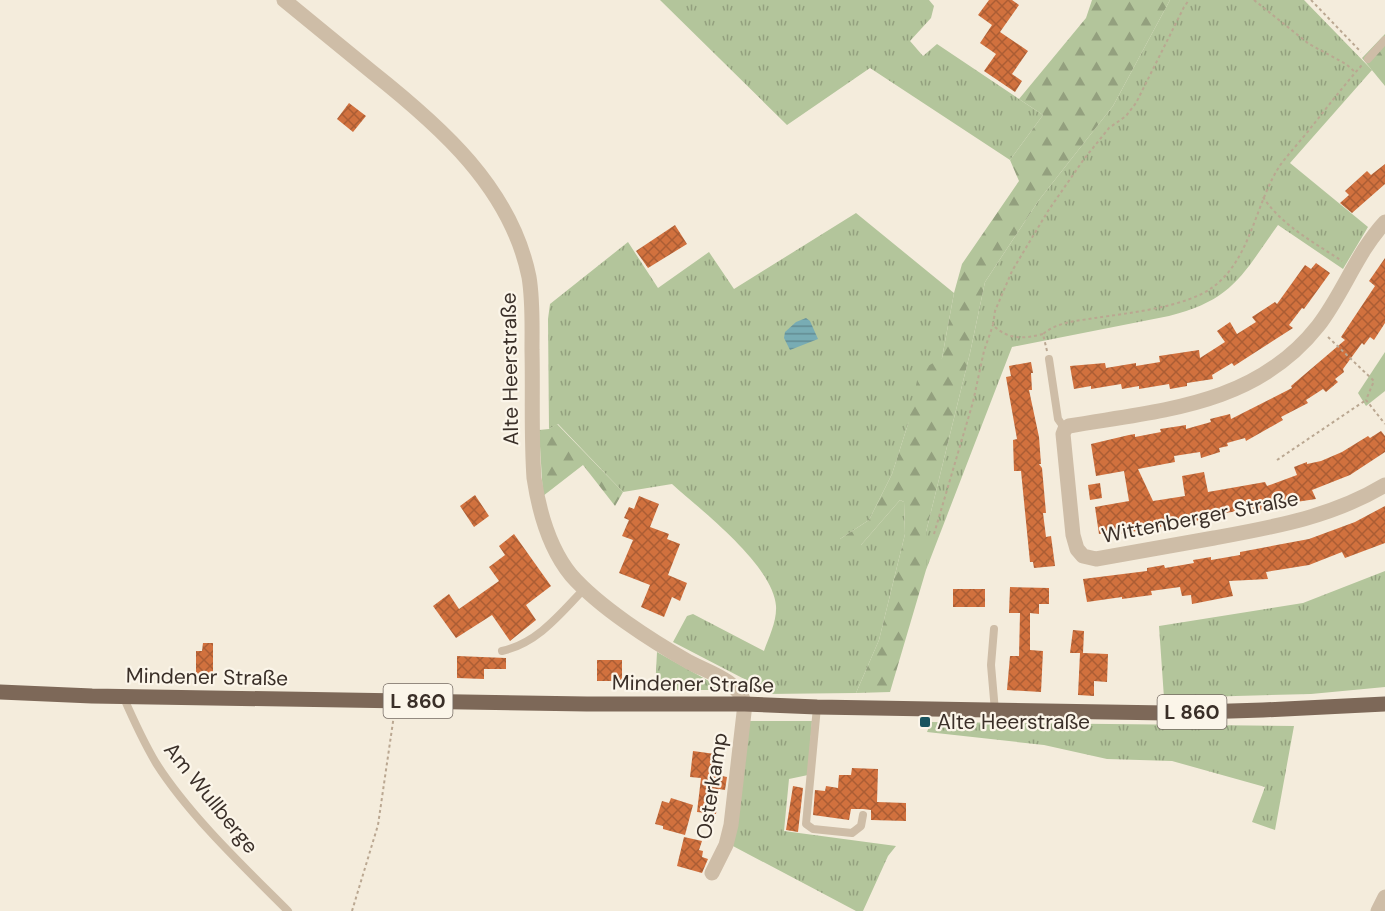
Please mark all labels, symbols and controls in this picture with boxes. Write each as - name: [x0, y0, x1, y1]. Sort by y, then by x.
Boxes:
- street label: Alte Heerstraße: [495, 292, 525, 446]
- street label: Wittenberger Straße: [1099, 484, 1301, 550]
- street label: Mindener Straße: [126, 662, 288, 692]
- street label: Mindener Straße: [612, 669, 774, 699]
- road number: L 860: [384, 684, 452, 718]
- road number: L 860: [1158, 695, 1226, 729]
- place label: Alte Heerstraße: [937, 708, 1090, 736]
- marker: Alte Heerstraße: [918, 715, 932, 729]
- street label: Osterkamp: [690, 731, 734, 841]
- street label: Am Wullberge: [157, 737, 265, 860]

